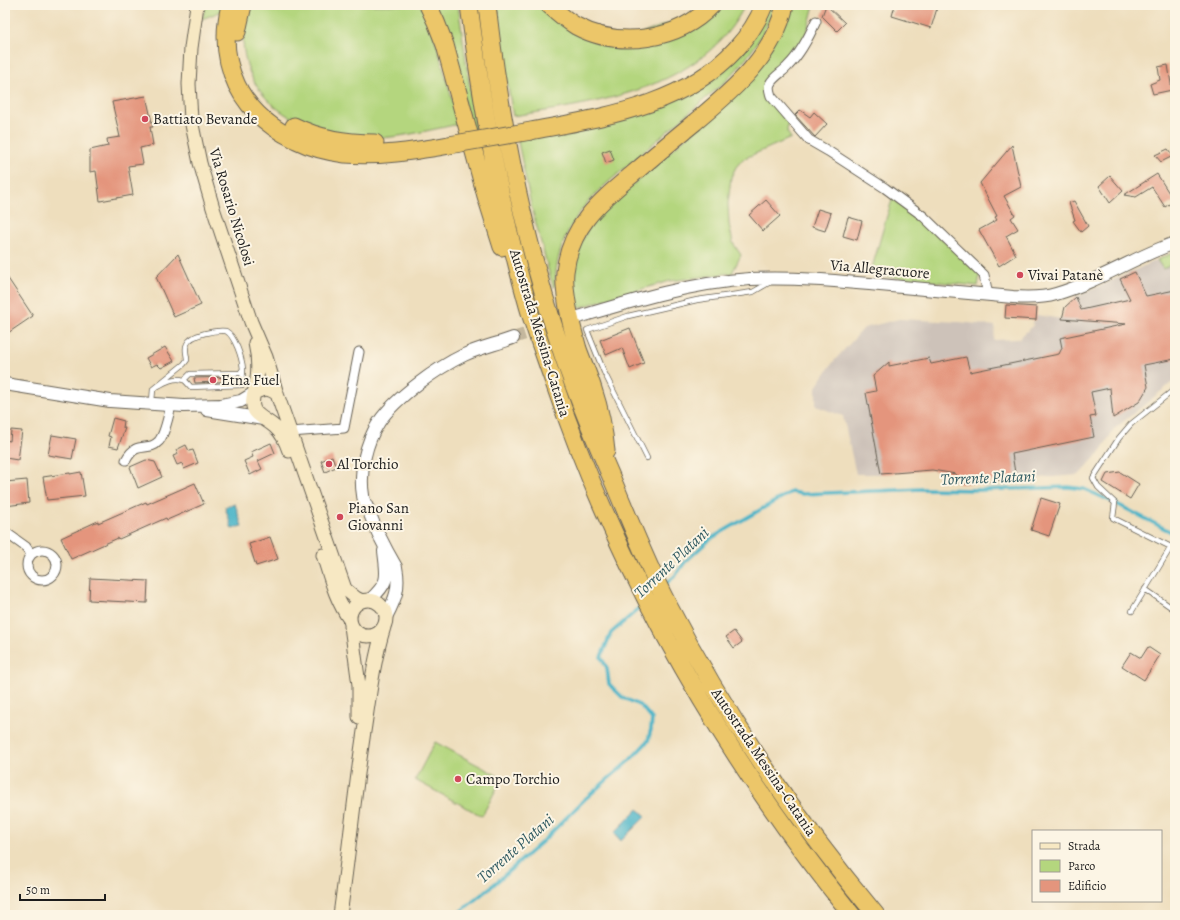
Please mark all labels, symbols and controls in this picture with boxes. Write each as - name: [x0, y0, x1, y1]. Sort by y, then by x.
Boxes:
- place label: Battiato Bevande: [153, 109, 258, 129]
- marker: Battiato Bevande: [140, 114, 150, 124]
- street label: Via Rosario Nicolosi: [204, 145, 259, 268]
- street label: Autostrada Messina-Catania: [505, 246, 575, 419]
- street label: Via Allegracuore: [829, 255, 931, 283]
- place label: Vivai Patanè: [1027, 265, 1104, 285]
- marker: Vivai Patanè: [1015, 270, 1025, 280]
- place label: Etna Fuel: [221, 370, 280, 390]
- marker: Etna Fuel: [208, 375, 218, 385]
- place label: Al Torchio: [336, 454, 399, 474]
- marker: Al Torchio: [324, 459, 334, 469]
- water label: Torrente Platani: [940, 465, 1036, 491]
- place label: Piano San Giovanni: [348, 498, 409, 535]
- marker: Piano San Giovanni: [335, 512, 345, 522]
- water label: Torrente Platani: [629, 522, 714, 603]
- street label: Autostrada Messina-Catania: [706, 683, 821, 840]
- place label: Campo Torchio: [466, 769, 560, 789]
- marker: Campo Torchio: [453, 774, 463, 784]
- water label: Torrente Platani: [473, 809, 559, 888]
- legend: [1032, 830, 1162, 902]
- text: Strada: [1068, 838, 1101, 854]
- text: Parco: [1068, 858, 1095, 874]
- scale bar: [20, 876, 105, 902]
- text: Edificio: [1068, 878, 1106, 894]
- text: 50 m: [26, 882, 50, 898]

